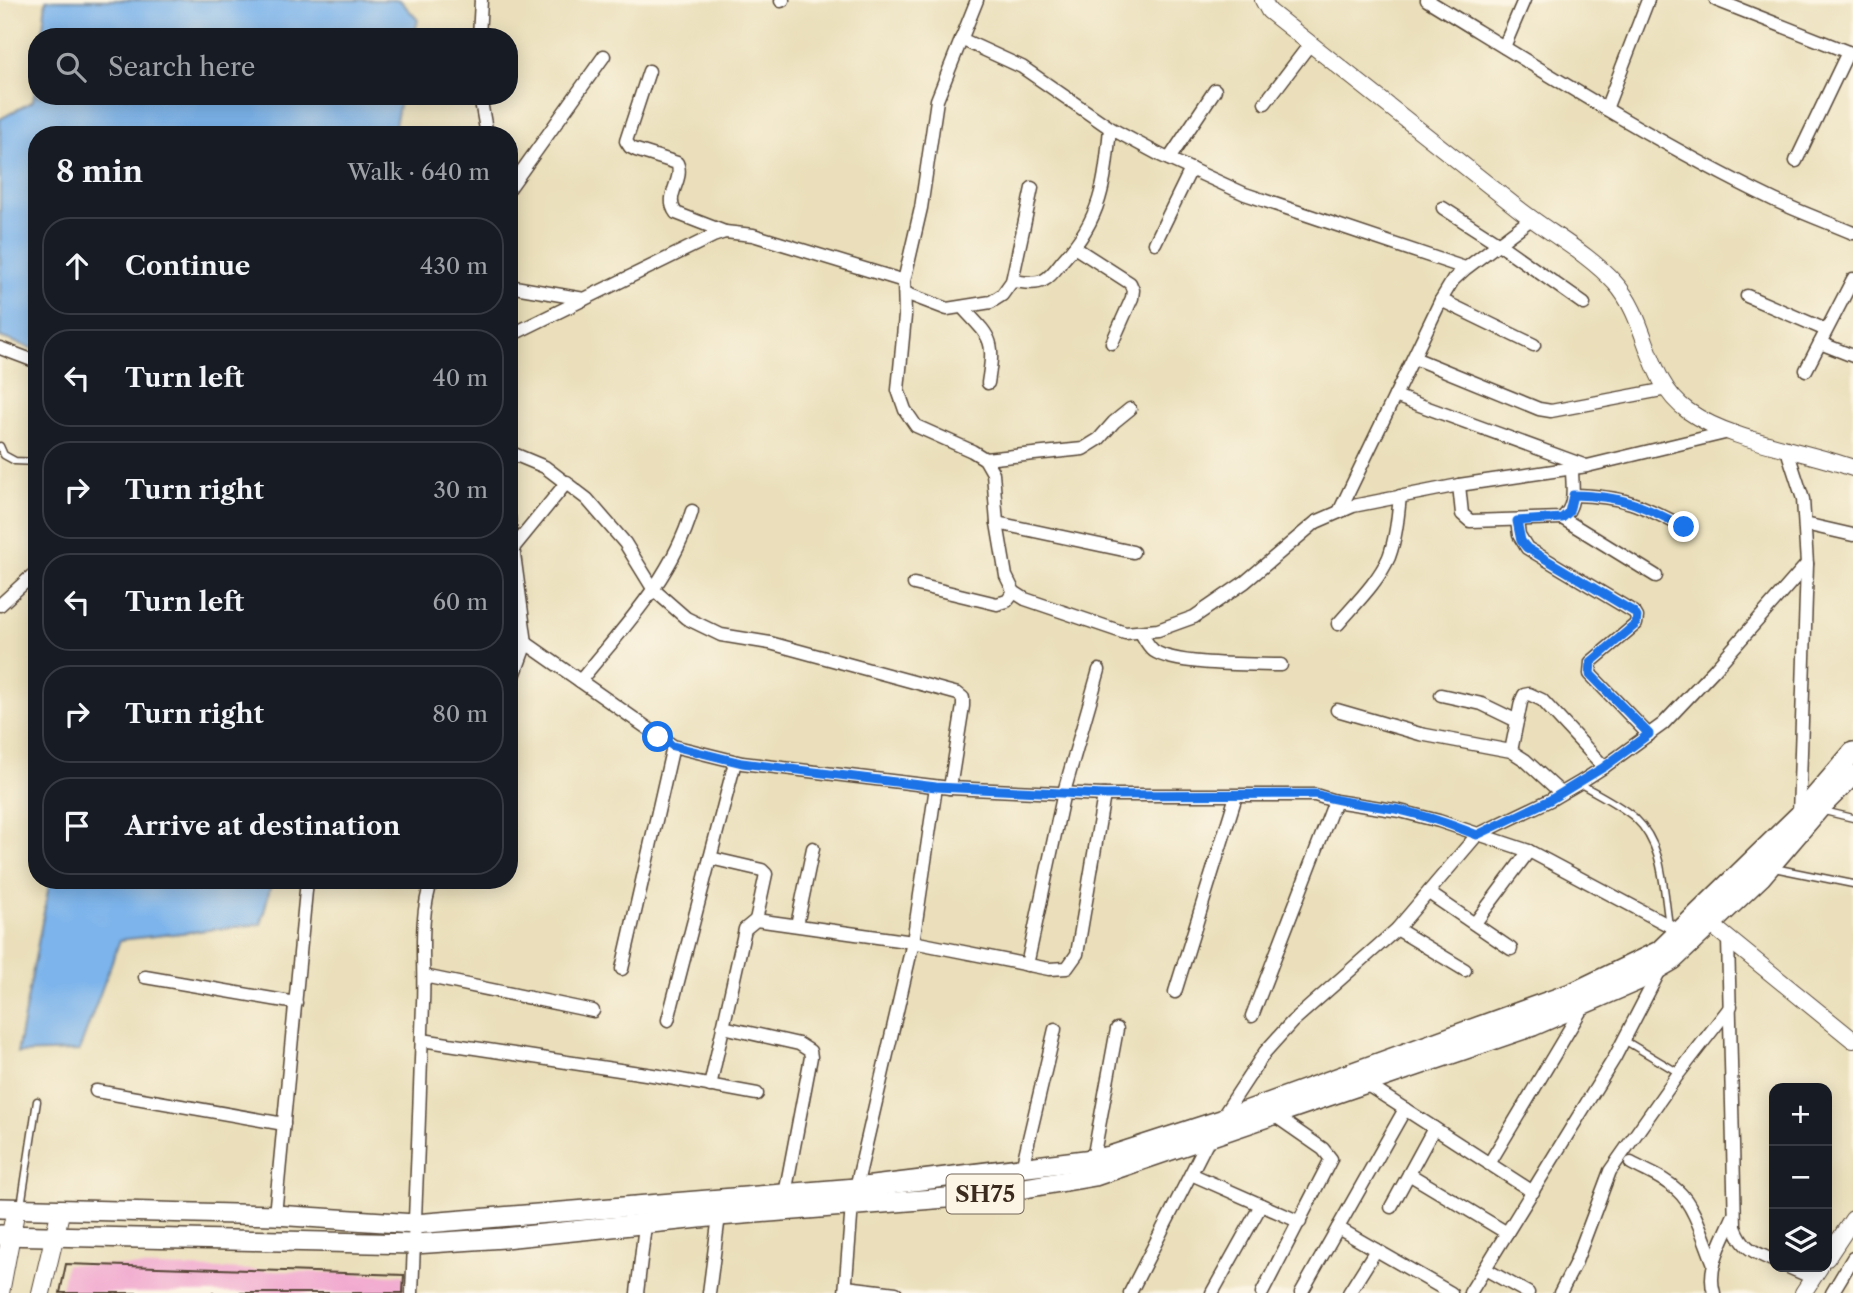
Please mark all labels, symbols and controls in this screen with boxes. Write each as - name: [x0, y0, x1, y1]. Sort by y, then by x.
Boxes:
- search box: [28, 28, 518, 105]
- icon: search: [52, 48, 90, 86]
- text: Search here: [108, 51, 255, 83]
- text: 8 min: [56, 153, 143, 190]
- text: Walk · 640 m: [347, 158, 490, 186]
- icon: ahead: [58, 247, 96, 285]
- text: Continue: [125, 250, 250, 282]
- text: 430 m: [420, 252, 488, 280]
- icon: left: [58, 359, 96, 397]
- text: Turn left: [125, 362, 244, 394]
- text: 40 m: [433, 364, 488, 392]
- icon: right: [58, 471, 96, 509]
- text: Turn right: [125, 474, 264, 506]
- text: 30 m: [433, 476, 488, 504]
- route end: [1668, 511, 1699, 542]
- icon: left: [58, 583, 96, 621]
- text: Turn left: [125, 586, 244, 618]
- text: 60 m: [432, 588, 488, 616]
- icon: right: [58, 695, 96, 733]
- text: Turn right: [125, 698, 264, 730]
- text: 80 m: [432, 700, 488, 728]
- route start: [642, 721, 673, 752]
- icon: arrive: [58, 807, 96, 845]
- text: Arrive at destination: [125, 810, 400, 842]
- map controls: [1769, 1083, 1832, 1272]
- button: +: [1769, 1083, 1832, 1146]
- button: −: [1769, 1146, 1832, 1209]
- road number: SH75: [946, 1175, 1024, 1214]
- button: layers: [1769, 1209, 1832, 1272]

